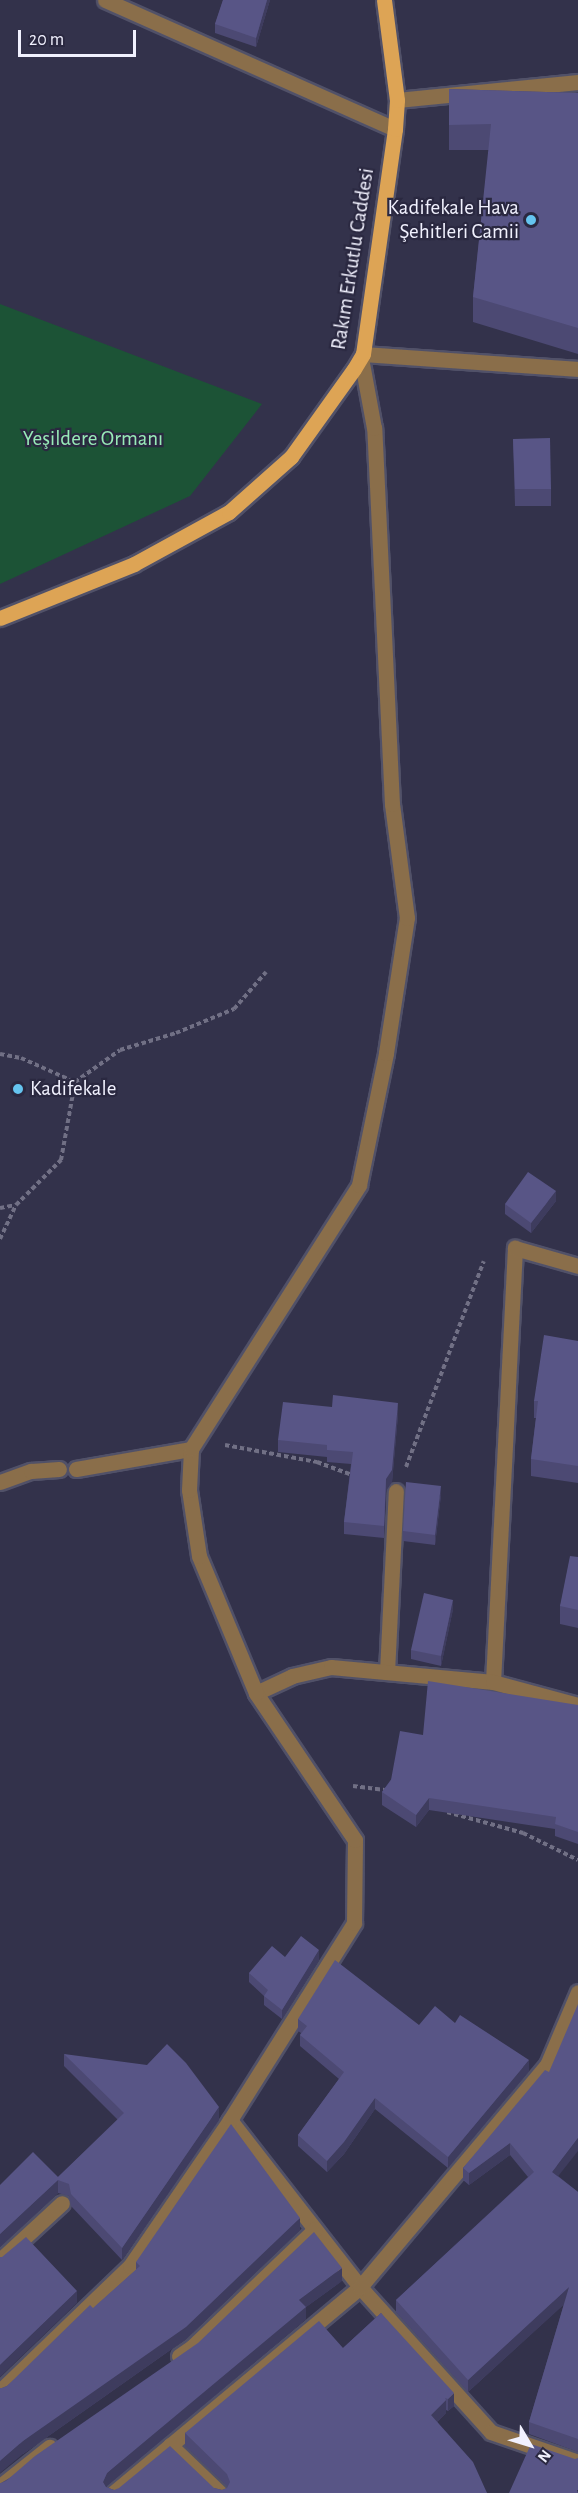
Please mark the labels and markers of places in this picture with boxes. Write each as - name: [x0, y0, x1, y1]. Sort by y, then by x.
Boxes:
- place label: Kadifekale Hava Şehitleri Camii: [388, 195, 519, 245]
- marker: Kadifekale Hava Şehitleri Camii: [524, 213, 538, 227]
- place label: Kadifekale: [30, 1076, 116, 1102]
- marker: Kadifekale: [11, 1082, 25, 1096]

